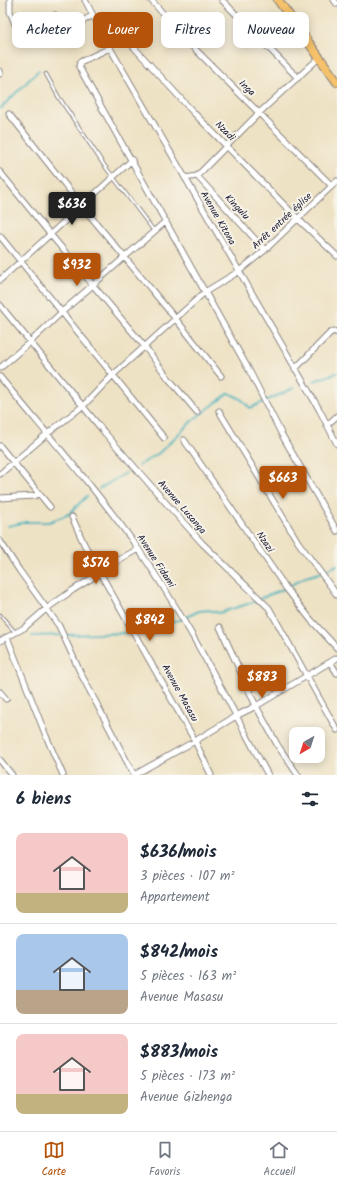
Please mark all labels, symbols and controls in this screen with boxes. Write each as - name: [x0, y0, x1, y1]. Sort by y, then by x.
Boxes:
- chip: Acheter: [12, 12, 85, 48]
- chip: Louer: [93, 12, 153, 48]
- chip: Filtres: [161, 12, 225, 48]
- chip: Nouveau: [233, 12, 309, 48]
- street label: Inga: [235, 76, 259, 100]
- street label: Nzadi: [211, 117, 239, 145]
- street label: Avenue Kitona: [196, 188, 240, 248]
- street label: Arrêt entrée église: [248, 188, 316, 253]
- street label: Kingulu: [221, 190, 253, 224]
- pin: $636: [48, 192, 96, 226]
- text: $636: [58, 194, 86, 215]
- pin: $932: [53, 253, 101, 287]
- text: $932: [63, 255, 91, 276]
- pin: $663: [259, 466, 307, 500]
- text: $663: [269, 468, 297, 489]
- street label: Avenue Lusanga: [154, 476, 210, 538]
- street label: Nzazi: [252, 528, 278, 556]
- street label: Avenue Fidami: [133, 531, 180, 591]
- pin: $576: [72, 551, 120, 585]
- text: $576: [82, 553, 110, 574]
- pin: $842: [126, 608, 174, 642]
- text: $842: [135, 610, 165, 631]
- street label: Avenue Masasu: [157, 661, 203, 725]
- pin: $883: [238, 665, 286, 699]
- text: $883: [247, 667, 277, 688]
- north arrow: [289, 727, 325, 763]
- map controls: [289, 727, 325, 763]
- text: 6 biens: [16, 786, 71, 813]
- icon: filters: [299, 788, 321, 810]
- text: $636/mois: [140, 839, 217, 866]
- icon: home: [48, 849, 96, 897]
- text: 3 pièces · 107 m²: [140, 866, 234, 887]
- text: Appartement: [140, 887, 210, 908]
- text: $842/mois: [140, 939, 218, 966]
- icon: home: [48, 950, 96, 998]
- text: 5 pièces · 163 m²: [140, 966, 236, 987]
- text: Avenue Masasu: [140, 987, 223, 1008]
- text: $883/mois: [140, 1039, 218, 1066]
- icon: home: [48, 1050, 96, 1098]
- text: 5 pièces · 173 m²: [140, 1066, 235, 1087]
- text: Avenue Gizhenga: [140, 1087, 232, 1108]
- tab: Carte: [41, 1139, 66, 1181]
- tab: Favoris: [149, 1139, 181, 1181]
- tab: Accueil: [263, 1139, 296, 1181]

